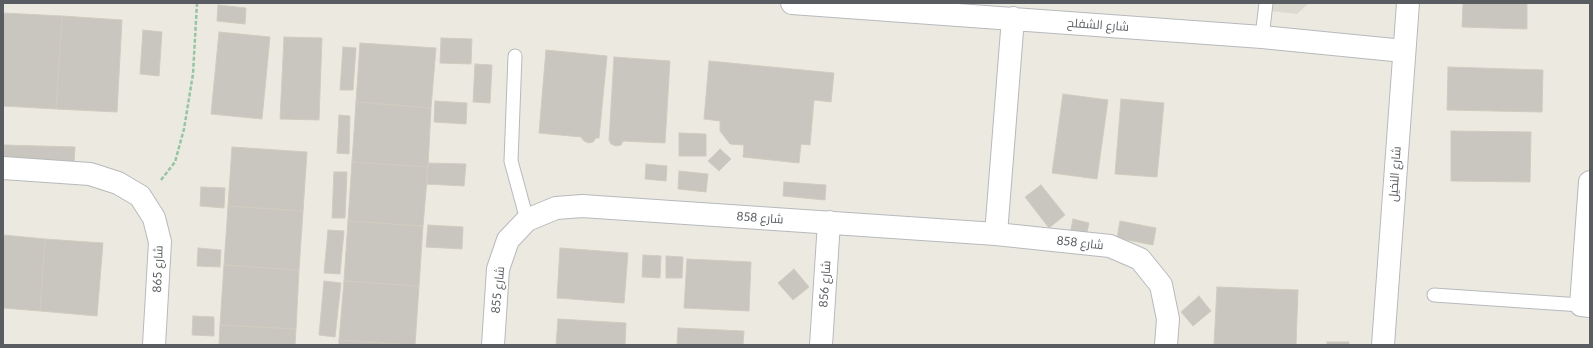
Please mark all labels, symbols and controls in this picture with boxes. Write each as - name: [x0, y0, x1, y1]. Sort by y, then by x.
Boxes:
- street label: شارع الشفلح: [1067, 16, 1129, 34]
- street label: شارع النخيل: [1386, 146, 1404, 202]
- street label: شارع 858: [736, 209, 784, 227]
- street label: شارع 858: [1056, 233, 1104, 253]
- street label: شارع 865: [150, 245, 166, 293]
- street label: شارع 856: [816, 260, 834, 308]
- street label: شارع 855: [488, 266, 508, 314]

